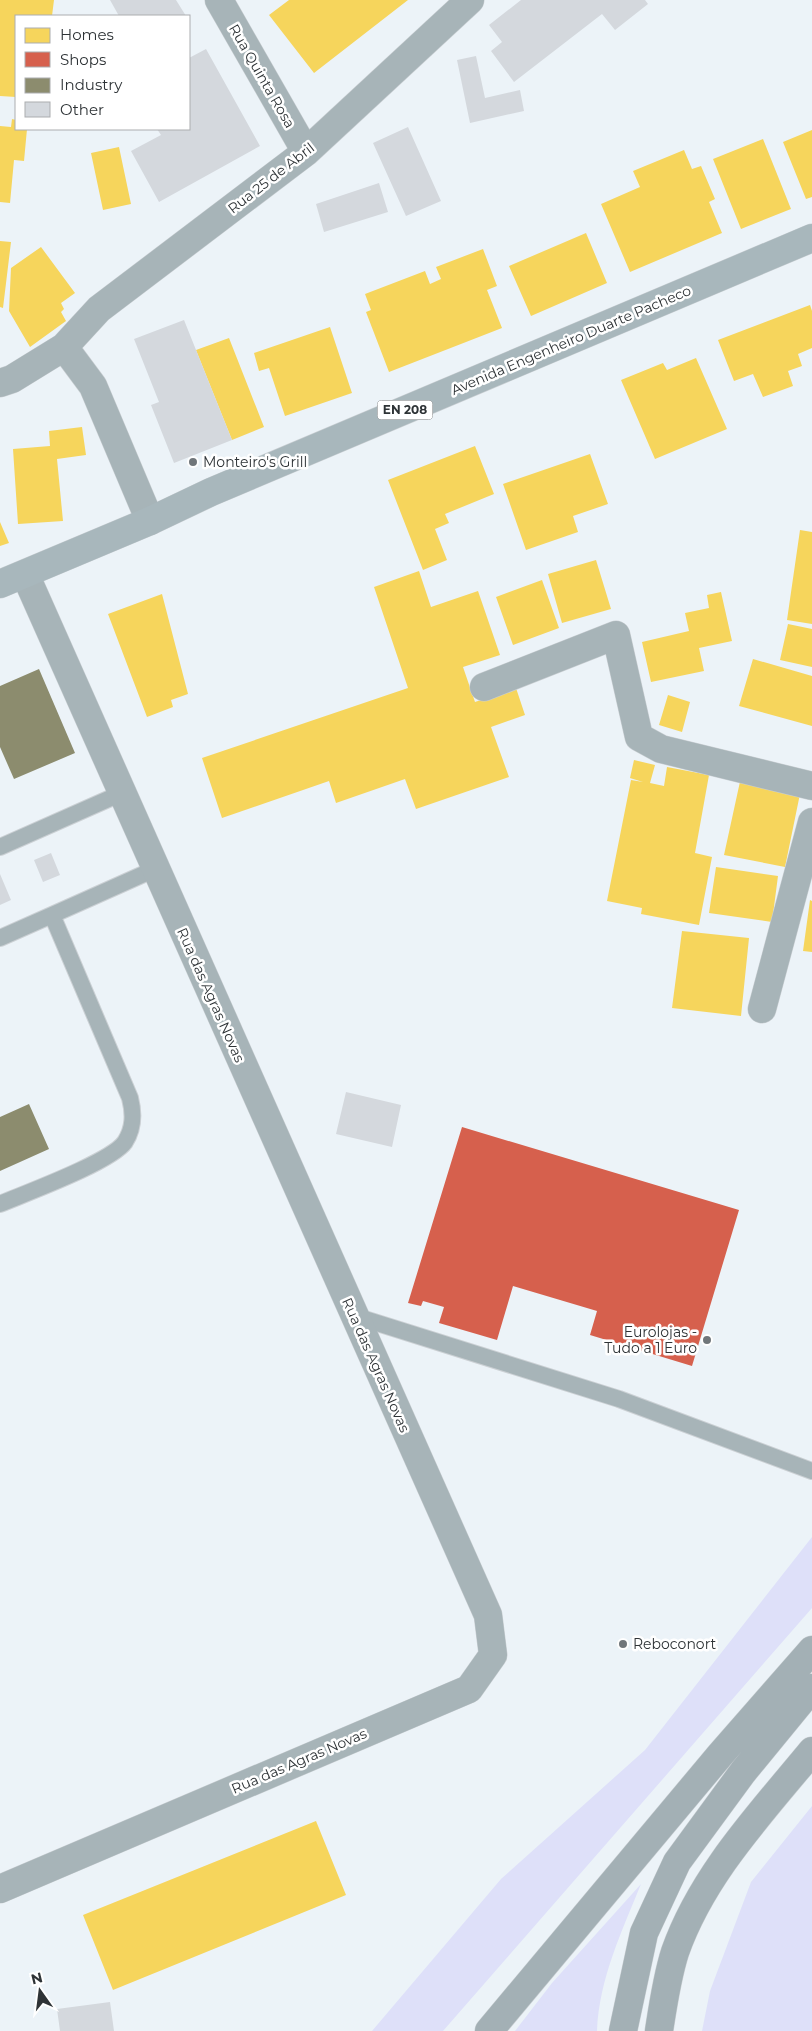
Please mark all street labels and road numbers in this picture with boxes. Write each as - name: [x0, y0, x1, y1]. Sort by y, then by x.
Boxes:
- street label: Rua Quinta Rosa: [225, 21, 299, 131]
- street label: Rua 25 de Abril: [224, 139, 318, 217]
- street label: Avenida Engenheiro Duarte Pacheco: [448, 281, 694, 399]
- road number: EN 208: [378, 400, 432, 420]
- street label: Rua das Agras Novas: [173, 925, 249, 1065]
- street label: Rua das Agras Novas: [338, 1295, 414, 1435]
- street label: Rua das Agras Novas: [229, 1724, 370, 1798]

